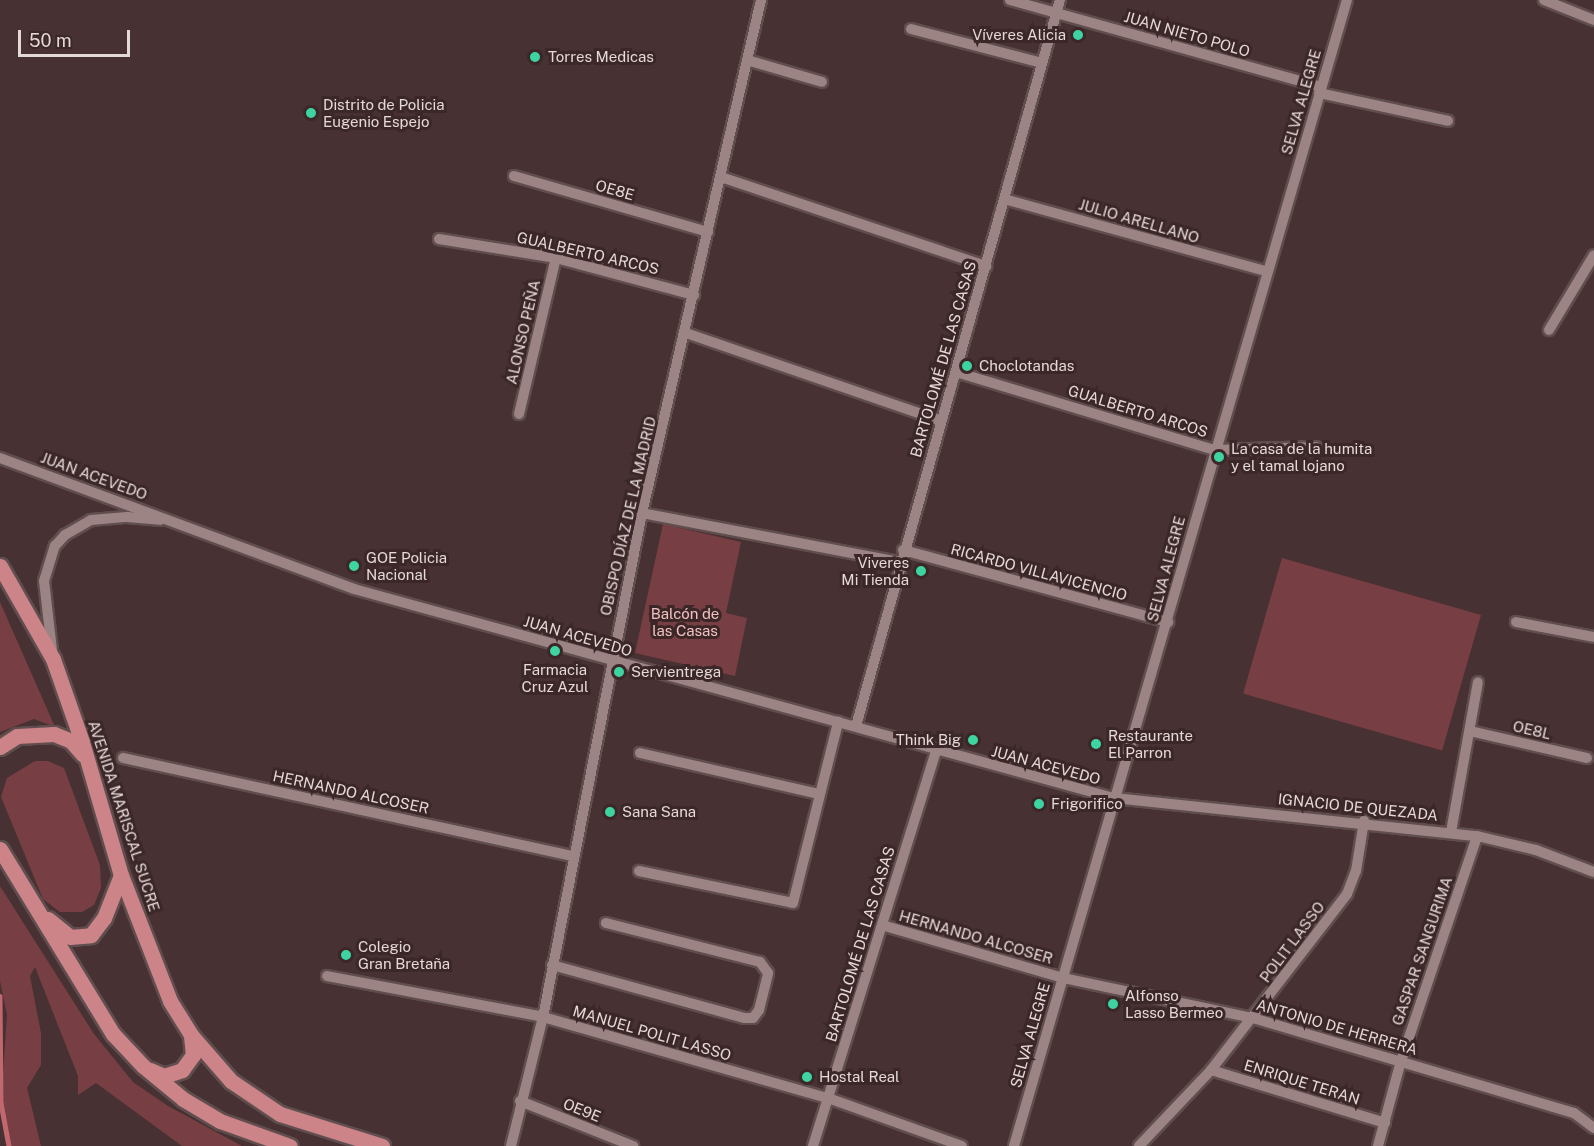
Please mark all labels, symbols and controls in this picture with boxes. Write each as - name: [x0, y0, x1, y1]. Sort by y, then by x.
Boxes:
- street label: JUAN NIETO POLO: [1122, 7, 1252, 61]
- scale bar: [21, 18, 134, 56]
- place label: Víveres Alicia: [972, 26, 1066, 44]
- marker: Víveres Alicia: [1071, 28, 1085, 42]
- text: 50 m: [29, 30, 72, 51]
- street label: SELVA ALEGRE: [1277, 47, 1325, 157]
- marker: Torres Medicas: [526, 48, 544, 66]
- place label: Torres Medicas: [548, 48, 654, 66]
- place label: Distrito de Policia Eugenio Espejo: [323, 95, 445, 130]
- marker: Distrito de Policia Eugenio Espejo: [304, 106, 318, 120]
- street label: OE8E: [594, 176, 636, 204]
- street label: JULIO ARELLANO: [1077, 195, 1201, 247]
- street label: GUALBERTO ARCOS: [515, 228, 661, 278]
- street label: BARTOLOMÉ DE LAS CASAS: [906, 259, 980, 459]
- street label: ALONSO PEÑA: [502, 278, 544, 386]
- place label: Choclotandas: [979, 357, 1074, 375]
- marker: Choclotandas: [960, 359, 974, 373]
- street label: GUALBERTO ARCOS: [1066, 381, 1210, 441]
- street label: OBISPO DÍAZ DE LA MADRID: [596, 415, 660, 617]
- place label: La casa de la humita y el tamal lojano: [1231, 439, 1373, 474]
- street label: JUAN ACEVEDO: [38, 448, 150, 504]
- marker: La casa de la humita y el tamal lojano: [1212, 450, 1226, 464]
- street label: SELVA ALEGRE: [1143, 514, 1189, 624]
- street label: RICARDO VILLAVICENCIO: [949, 540, 1129, 604]
- place label: GOE Policia Nacional: [366, 548, 447, 583]
- place label: Viveres Mi Tienda: [841, 553, 909, 588]
- marker: GOE Policia Nacional: [347, 559, 361, 573]
- marker: Viveres Mi Tienda: [914, 564, 928, 578]
- park label: Balcón de las Casas: [651, 604, 719, 639]
- street label: JUAN ACEVEDO: [522, 612, 634, 660]
- marker: Farmacia Cruz Azul: [548, 644, 562, 658]
- place label: Farmacia Cruz Azul: [522, 660, 588, 695]
- place label: Servientrega: [631, 663, 721, 681]
- marker: Servientrega: [612, 665, 626, 679]
- street label: OE8L: [1511, 717, 1553, 743]
- street label: AVENIDA MARISCAL SUCRE: [85, 718, 163, 914]
- place label: Restaurante El Parron: [1108, 726, 1193, 761]
- place label: Think Big: [896, 731, 961, 749]
- marker: Think Big: [966, 733, 980, 747]
- marker: Restaurante El Parron: [1089, 737, 1103, 751]
- street label: JUAN ACEVEDO: [990, 742, 1102, 788]
- street label: HERNANDO ALCOSER: [271, 767, 431, 817]
- street label: IGNACIO DE QUEZADA: [1277, 790, 1439, 824]
- place label: Frigorifico: [1051, 795, 1123, 813]
- marker: Frigorifico: [1032, 797, 1046, 811]
- place label: Sana Sana: [622, 803, 696, 821]
- marker: Sana Sana: [603, 805, 617, 819]
- street label: BARTOLOMÉ DE LAS CASAS: [822, 844, 898, 1044]
- street label: GASPAR SANGURIMA: [1388, 874, 1456, 1028]
- street label: POLIT LASSO: [1256, 898, 1328, 986]
- street label: HERNANDO ALCOSER: [897, 906, 1055, 968]
- place label: Colegio Gran Bretaña: [358, 937, 450, 972]
- marker: Colegio Gran Bretaña: [339, 948, 353, 962]
- street label: SELVA ALEGRE: [1006, 980, 1054, 1090]
- place label: Alfonso Lasso Bermeo: [1125, 986, 1223, 1021]
- street label: ANTONIO DE HERRERA: [1254, 995, 1420, 1059]
- marker: Alfonso Lasso Bermeo: [1106, 997, 1120, 1011]
- street label: MANUEL POLIT LASSO: [571, 1002, 733, 1064]
- street label: ENRIQUE TERAN: [1242, 1056, 1362, 1108]
- place label: Hostal Real: [819, 1068, 900, 1086]
- marker: Hostal Real: [800, 1070, 814, 1084]
- street label: OE9E: [561, 1094, 603, 1126]

